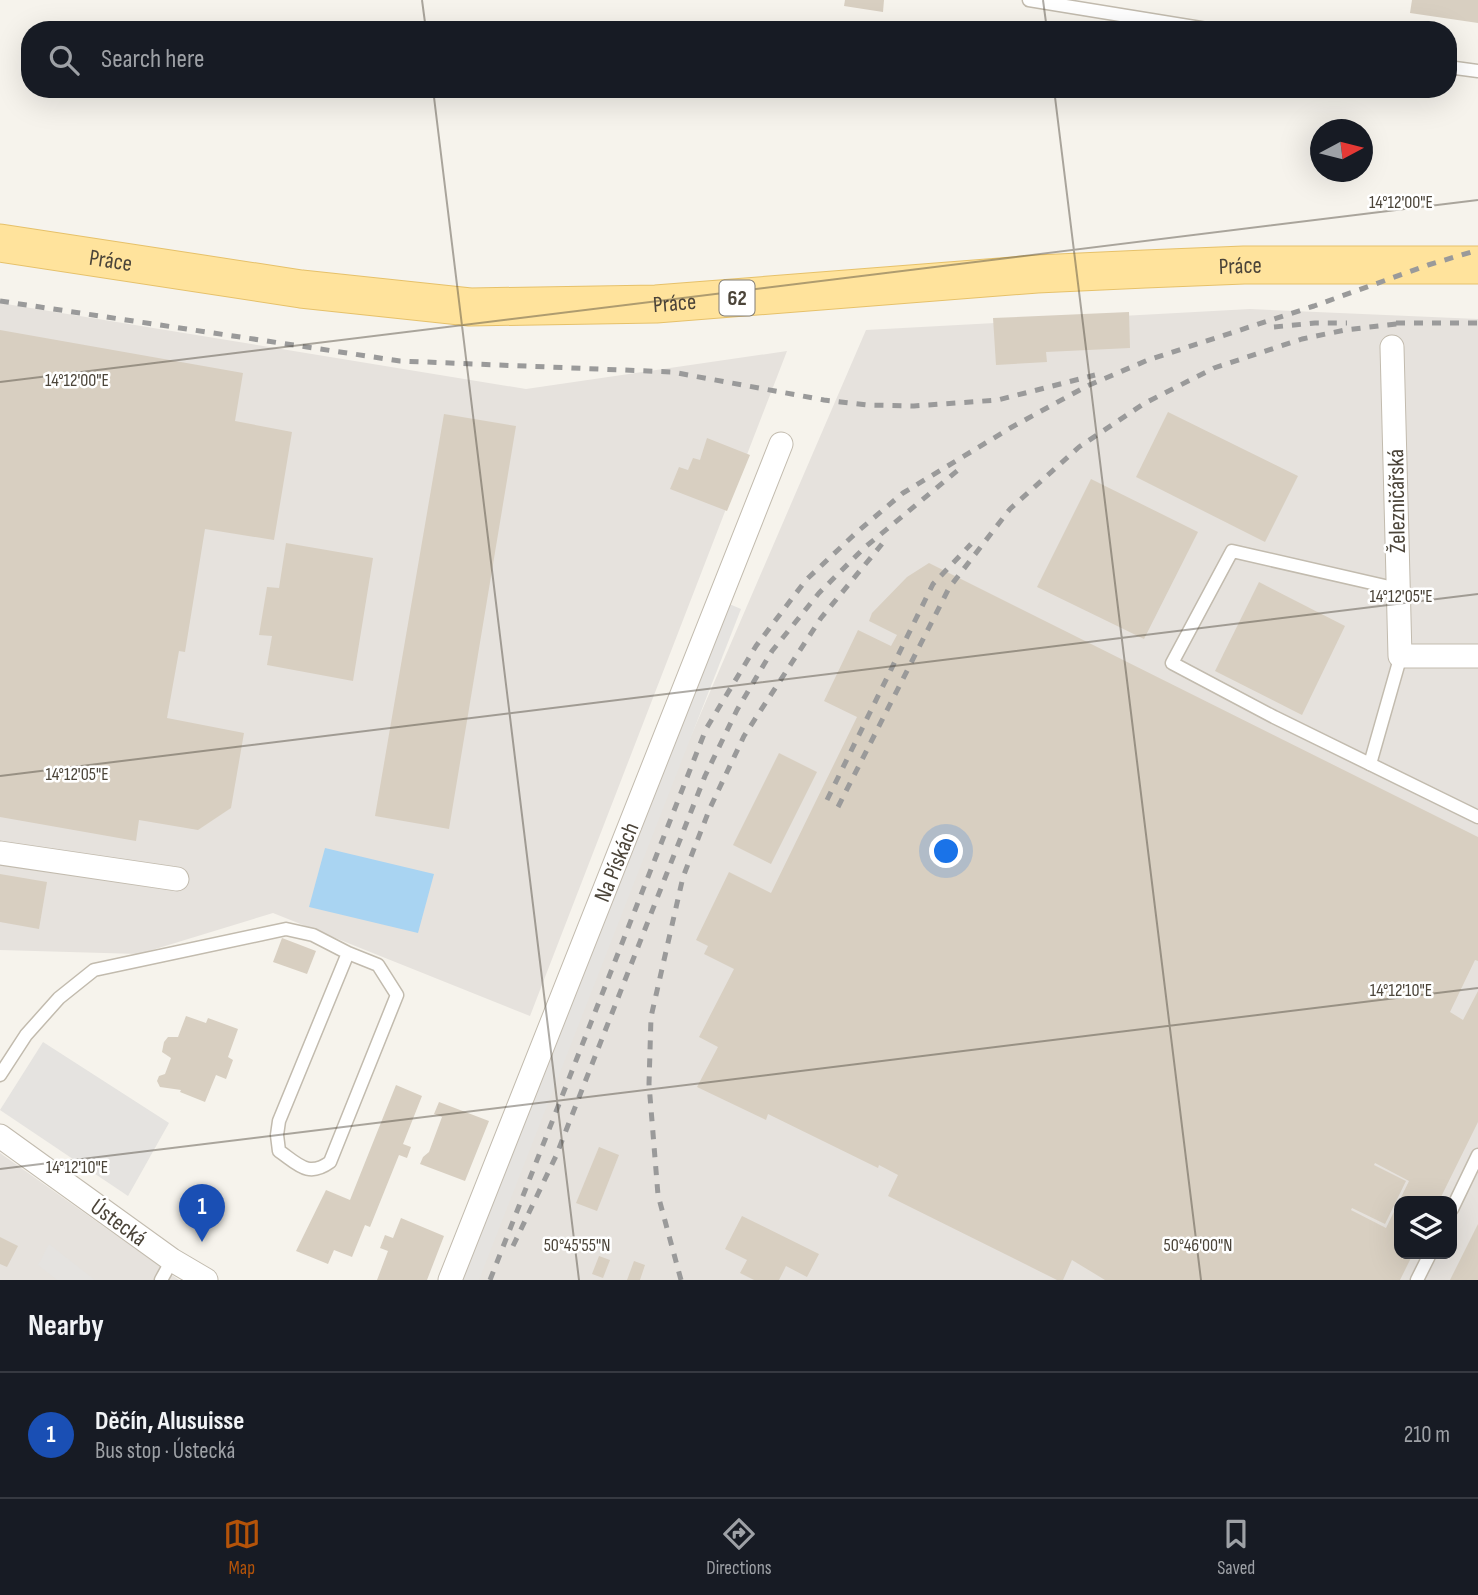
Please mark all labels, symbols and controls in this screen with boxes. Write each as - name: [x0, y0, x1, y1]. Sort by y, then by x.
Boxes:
- search box: [21, 21, 1457, 98]
- icon: search: [45, 41, 83, 79]
- text: Search here: [101, 44, 204, 75]
- north arrow: [1310, 119, 1373, 182]
- text: 14°12'00"E: [1369, 192, 1433, 213]
- street label: Práce: [87, 244, 134, 278]
- street label: Práce: [1218, 252, 1262, 281]
- road number: 62: [720, 280, 754, 316]
- street label: Práce: [652, 288, 697, 319]
- text: 14°12'00"E: [45, 370, 109, 391]
- street label: Železničářská: [1382, 449, 1412, 553]
- text: 14°12'05"E: [1369, 586, 1433, 607]
- text: 14°12'05"E: [45, 764, 109, 785]
- street label: Na Pískách: [588, 819, 645, 906]
- your location: [929, 834, 963, 868]
- text: 14°12'10"E: [1370, 980, 1432, 1001]
- text: 14°12'10"E: [46, 1157, 108, 1178]
- pin: 1: [179, 1184, 225, 1242]
- street label: Ústecká: [85, 1193, 152, 1253]
- map controls: [1394, 1196, 1457, 1259]
- button: layers: [1394, 1196, 1457, 1259]
- text: 50°45'55"N: [544, 1235, 610, 1256]
- text: 50°46'00"N: [1164, 1235, 1232, 1256]
- text: Nearby: [28, 1308, 104, 1344]
- text: Děčín, Alusuisse: [95, 1406, 244, 1437]
- text: 1: [46, 1421, 56, 1449]
- text: 210 m: [1404, 1421, 1450, 1449]
- text: Bus stop · Ústecká: [95, 1437, 235, 1465]
- tab: Map: [223, 1515, 261, 1580]
- tab: Directions: [706, 1515, 772, 1580]
- tab: Saved: [1217, 1515, 1255, 1580]

